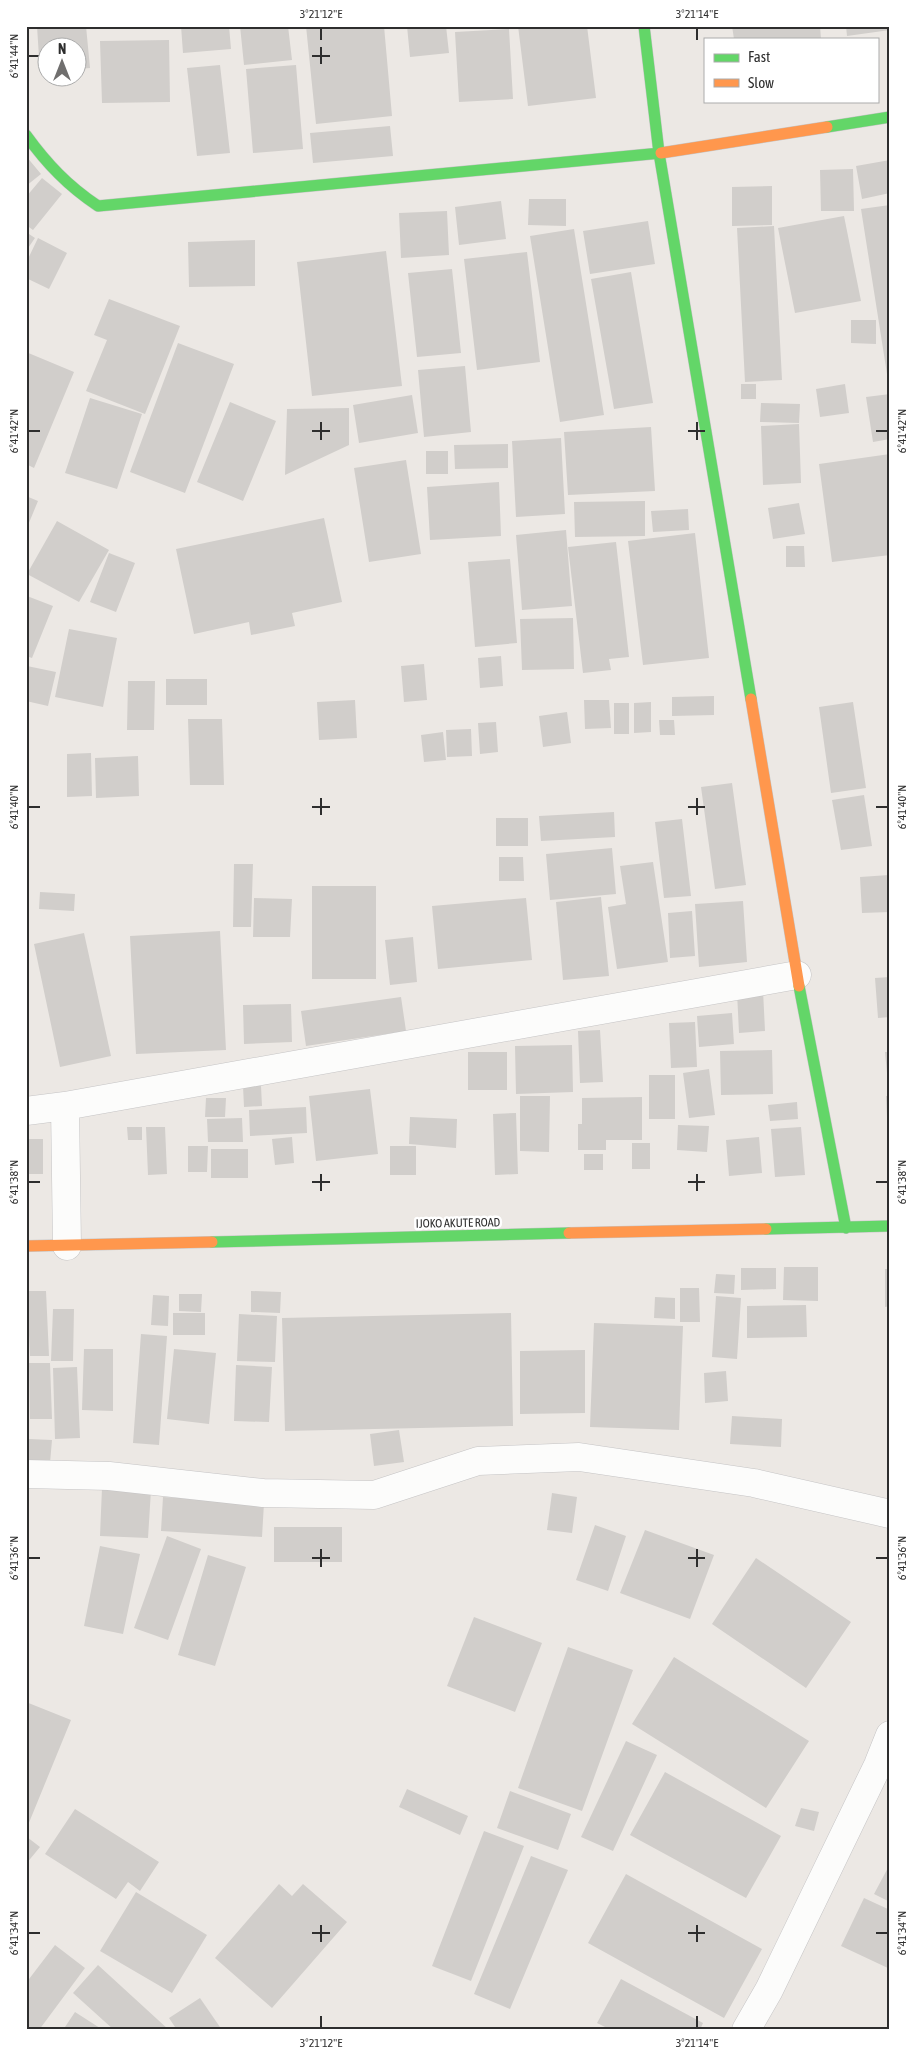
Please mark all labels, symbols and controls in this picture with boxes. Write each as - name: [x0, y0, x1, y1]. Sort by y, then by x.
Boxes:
- text: 3°21'12"E: [300, 7, 342, 21]
- text: 3°21'14"E: [676, 7, 718, 21]
- text: 6°41'44"N: [7, 34, 21, 78]
- north arrow: [38, 38, 88, 88]
- legend: [704, 38, 878, 102]
- text: N: [58, 41, 66, 57]
- text: Fast: [748, 48, 770, 65]
- text: Slow: [748, 74, 774, 91]
- text: 6°41'42"N: [7, 409, 21, 453]
- text: 6°41'42"N: [895, 409, 909, 453]
- text: 6°41'40"N: [7, 785, 21, 829]
- text: 6°41'40"N: [895, 785, 909, 829]
- text: 6°41'38"N: [7, 1160, 21, 1204]
- text: 6°41'38"N: [895, 1160, 909, 1204]
- street label: IJOKO AKUTE ROAD: [416, 1215, 501, 1231]
- text: 6°41'36"N: [7, 1536, 21, 1580]
- text: 6°41'36"N: [895, 1536, 909, 1580]
- text: 6°41'34"N: [7, 1911, 21, 1955]
- text: 6°41'34"N: [895, 1911, 909, 1955]
- text: 3°21'12"E: [300, 2036, 342, 2050]
- text: 3°21'14"E: [676, 2036, 718, 2050]

